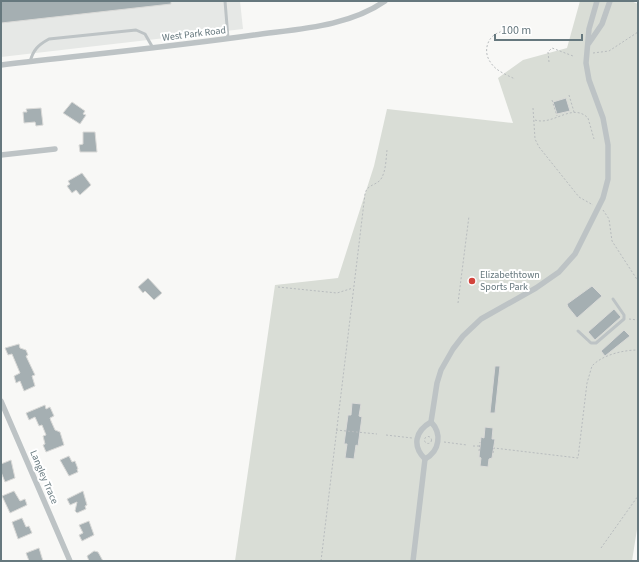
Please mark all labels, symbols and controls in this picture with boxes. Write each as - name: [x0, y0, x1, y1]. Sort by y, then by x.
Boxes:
- scale bar: [495, 16, 582, 42]
- text: 100 m: [501, 22, 531, 39]
- street label: West Park Road: [161, 23, 227, 45]
- place label: Elizabethtown Sports Park: [480, 268, 540, 294]
- marker: Elizabethtown Sports Park: [467, 276, 477, 286]
- street label: Langley Trace: [26, 448, 62, 506]

